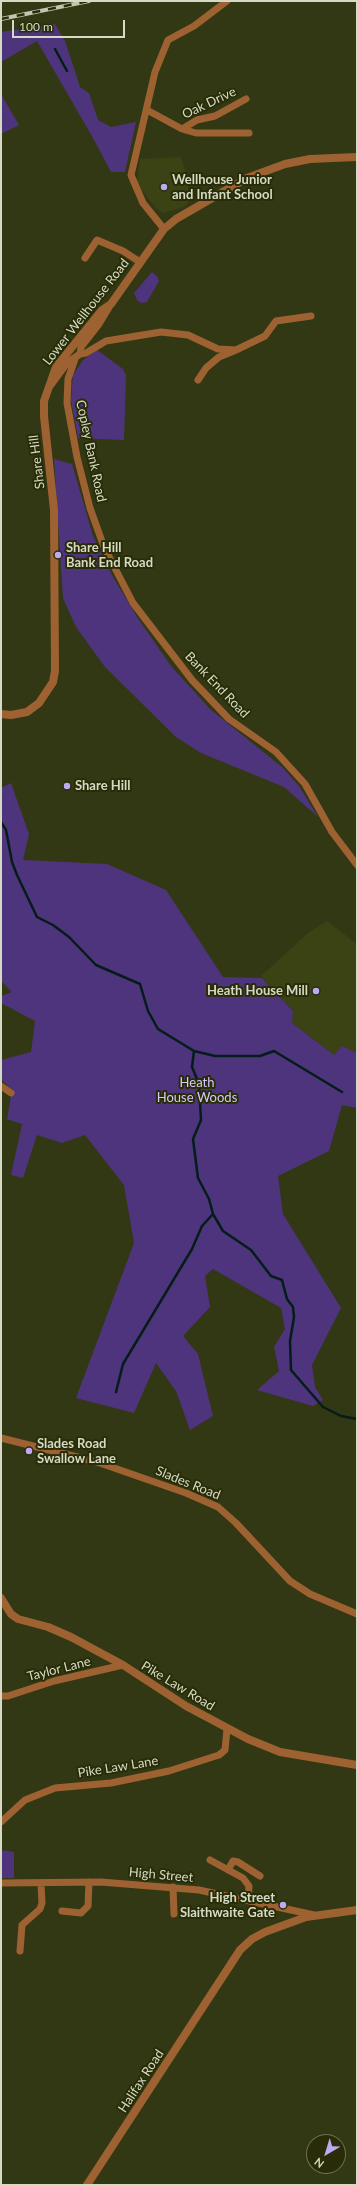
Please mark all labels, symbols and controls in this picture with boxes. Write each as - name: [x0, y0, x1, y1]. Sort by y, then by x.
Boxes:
- scale bar: [14, 12, 127, 38]
- text: 100 m: [19, 19, 53, 34]
- street label: Oak Drive: [180, 84, 238, 122]
- place label: Wellhouse Junior and Infant School: [172, 172, 273, 203]
- marker: Wellhouse Junior and Infant School: [159, 182, 169, 192]
- street label: Lower Wellhouse Road: [40, 256, 132, 368]
- street label: Copley Bank Road: [73, 399, 109, 503]
- street label: Share Hill: [26, 434, 48, 490]
- place label: Share Hill Bank End Road: [66, 540, 153, 571]
- marker: Share Hill Bank End Road: [53, 550, 63, 560]
- street label: Bank End Road: [182, 649, 252, 721]
- place label: Share Hill: [75, 778, 130, 794]
- marker: Share Hill: [62, 781, 72, 791]
- place label: Heath House Mill: [207, 983, 308, 999]
- marker: Heath House Mill: [311, 986, 321, 996]
- park label: Heath House Woods: [157, 1075, 237, 1106]
- place label: Slades Road Swallow Lane: [37, 1436, 116, 1467]
- marker: Slades Road Swallow Lane: [24, 1446, 34, 1456]
- street label: Slades Road: [153, 1463, 223, 1503]
- street label: Taylor Lane: [26, 1654, 92, 1684]
- street label: Pike Law Road: [139, 1658, 217, 1714]
- street label: Pike Law Lane: [77, 1753, 159, 1781]
- street label: High Street: [128, 1864, 194, 1886]
- place label: High Street Slaithwaite Gate: [180, 1890, 275, 1921]
- marker: High Street Slaithwaite Gate: [278, 1900, 288, 1910]
- street label: Halifax Road: [115, 2047, 167, 2115]
- north arrow: [306, 2134, 346, 2174]
- text: N: [312, 2155, 326, 2171]

